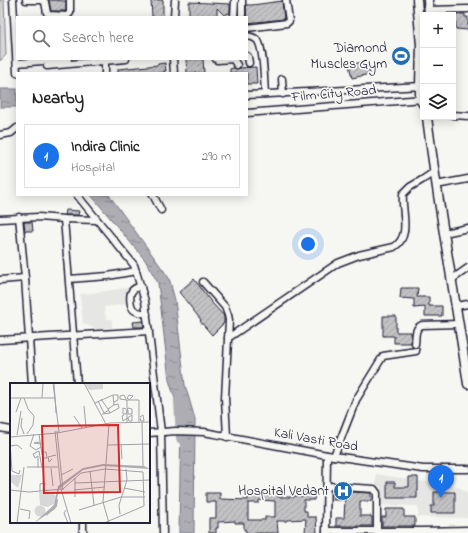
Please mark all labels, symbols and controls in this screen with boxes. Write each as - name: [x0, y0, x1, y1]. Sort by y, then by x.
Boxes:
- map controls: [420, 12, 456, 120]
- button: +: [420, 12, 456, 48]
- search box: [16, 16, 248, 60]
- icon: search: [30, 27, 52, 49]
- text: Search here: [62, 27, 134, 49]
- place label: Diamond Muscles Gym: [311, 38, 387, 76]
- sports icon: Diamond Muscles Gym: [390, 45, 412, 67]
- button: −: [420, 48, 456, 84]
- street label: Film City Road: [290, 80, 377, 109]
- button: layers: [420, 84, 456, 120]
- text: Nearby: [32, 86, 84, 111]
- text: Indira Clinic: [71, 136, 140, 158]
- text: 1: [44, 147, 48, 166]
- text: 290 m: [202, 147, 231, 166]
- text: Hospital: [71, 158, 115, 177]
- your location: [298, 234, 318, 254]
- inset map: [10, 383, 150, 523]
- street label: Kali Vasti Road: [272, 422, 360, 458]
- pin: 1: [428, 465, 454, 498]
- hospital icon: Hospital Vedant: [332, 480, 354, 502]
- place label: Hospital Vedant: [238, 481, 329, 502]

